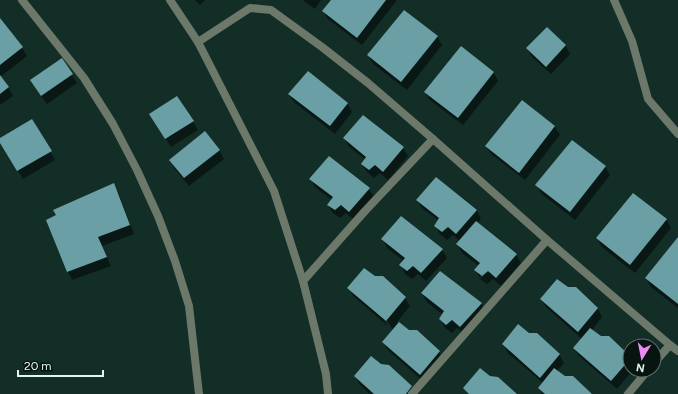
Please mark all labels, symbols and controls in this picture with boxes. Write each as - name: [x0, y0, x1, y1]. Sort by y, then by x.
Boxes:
- north arrow: [622, 338, 662, 378]
- scale bar: [18, 352, 103, 378]
- text: 20 m: [24, 359, 52, 373]
- text: N: [635, 360, 646, 374]

